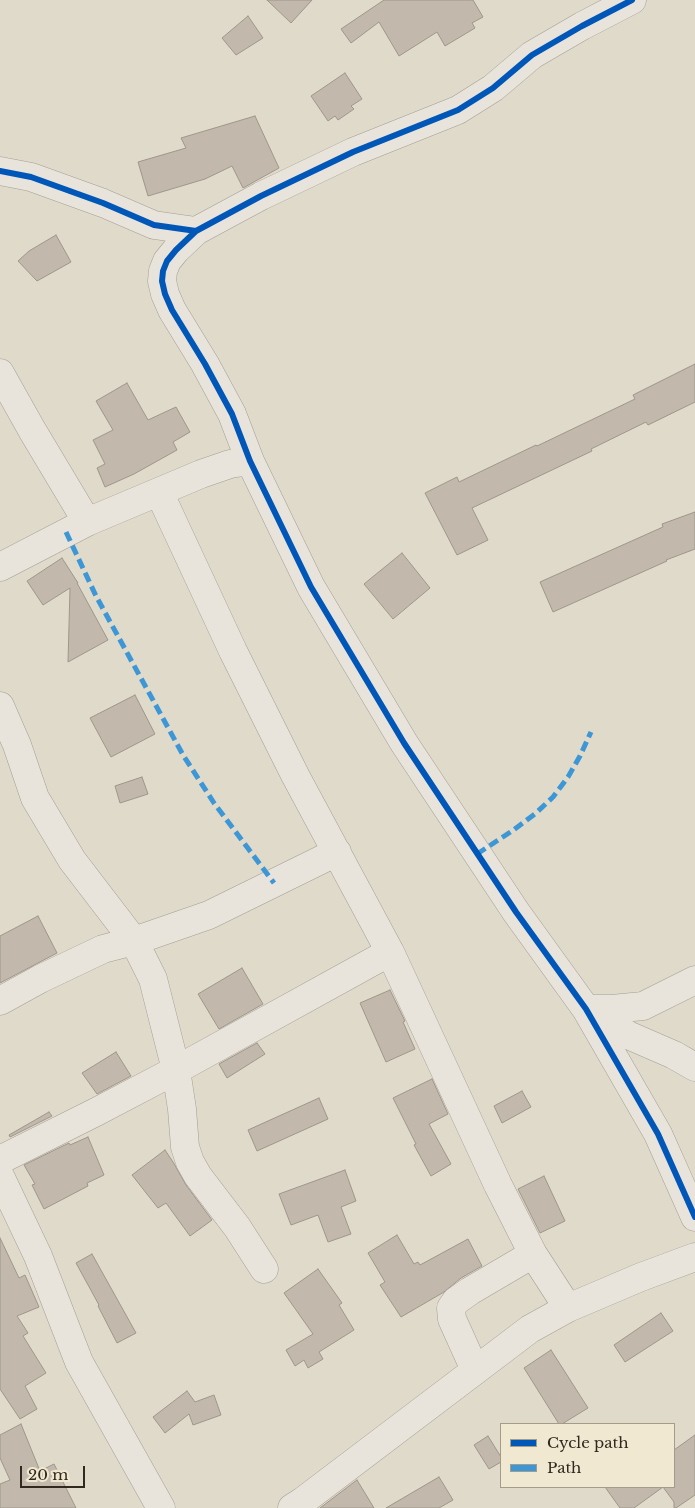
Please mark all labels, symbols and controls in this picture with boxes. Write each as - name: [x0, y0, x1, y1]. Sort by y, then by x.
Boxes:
- legend: [500, 1423, 675, 1488]
- text: Cycle path: [547, 1433, 629, 1452]
- scale bar: [22, 1456, 88, 1488]
- text: Path: [547, 1458, 581, 1477]
- text: 20 m: [28, 1465, 68, 1484]

